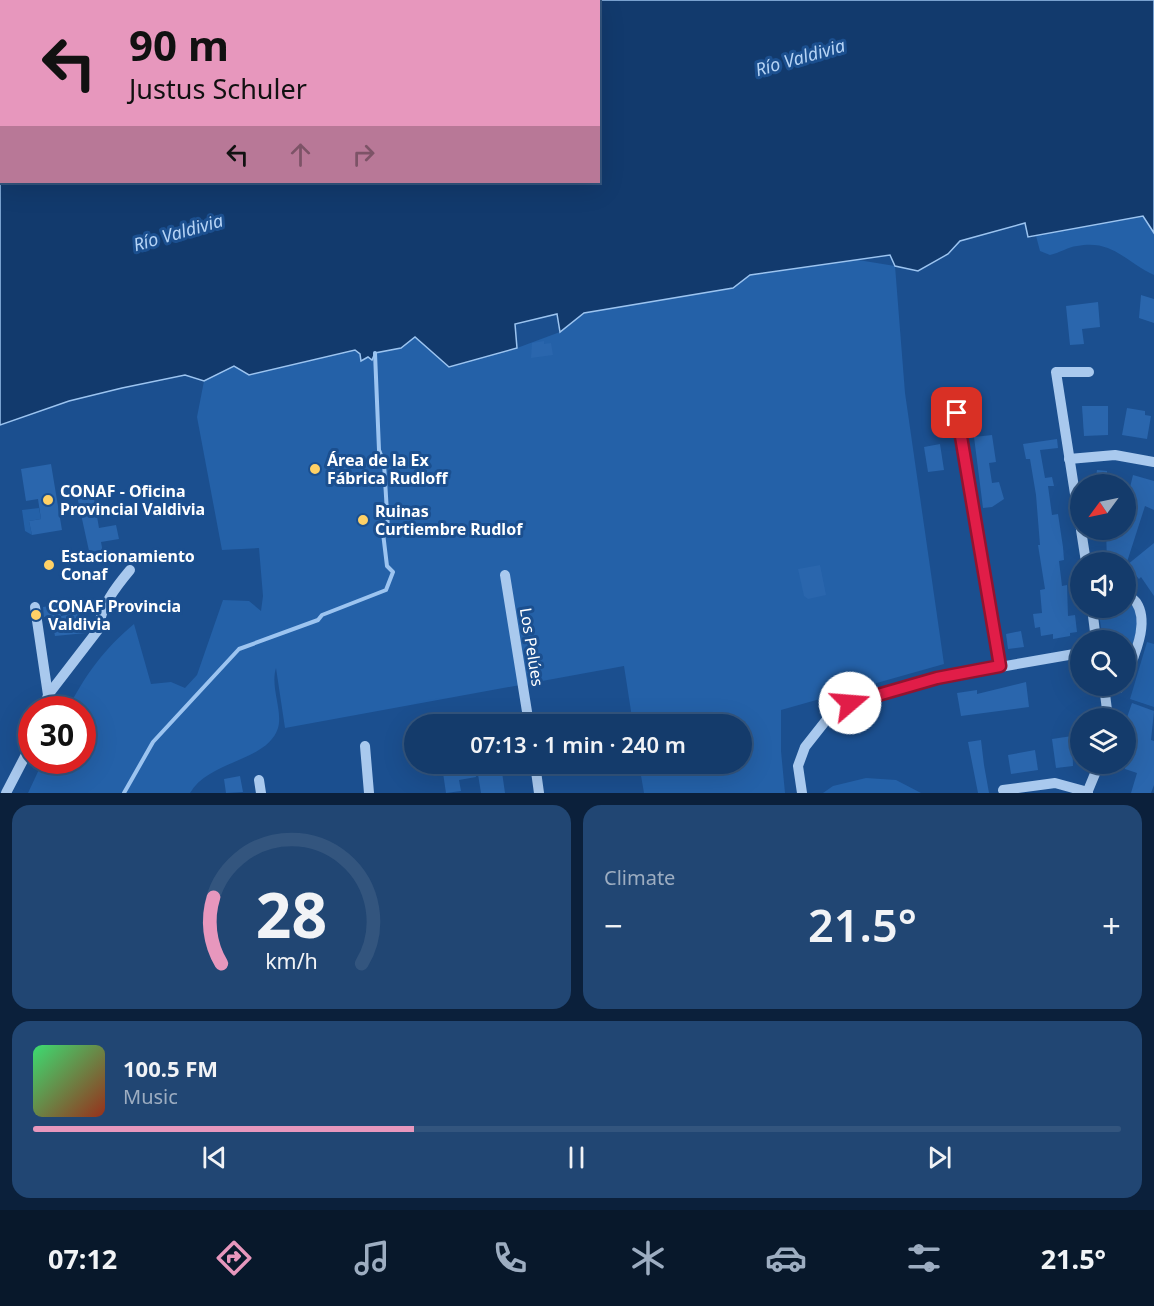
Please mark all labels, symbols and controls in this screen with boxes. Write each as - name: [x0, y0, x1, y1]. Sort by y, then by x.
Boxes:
- text: 90 m: [129, 16, 229, 73]
- icon: left: [30, 24, 108, 102]
- water label: Río Valdivia: [752, 33, 848, 81]
- text: Justus Schuler: [129, 70, 307, 107]
- icon: left: [221, 138, 254, 171]
- icon: ahead: [284, 138, 317, 171]
- icon: right: [347, 138, 380, 171]
- water label: Río Valdivia: [130, 208, 226, 256]
- pin: [931, 387, 982, 438]
- icon: arrive: [940, 396, 973, 429]
- place label: Área de la Ex Fábrica Rudloff: [327, 449, 449, 489]
- marker: Área de la Ex Fábrica Rudloff: [308, 462, 322, 476]
- north arrow: [1070, 474, 1136, 540]
- map controls: [1070, 474, 1136, 774]
- place label: CONAF - Oficina Provincial Valdivia: [60, 480, 205, 520]
- marker: CONAF - Oficina Provincial Valdivia: [41, 493, 55, 507]
- place label: Ruinas Curtiembre Rudlof: [375, 500, 523, 540]
- marker: Ruinas Curtiembre Rudlof: [356, 513, 370, 527]
- place label: Estacionamiento Conaf: [61, 545, 195, 585]
- button: sound: [1070, 552, 1136, 618]
- marker: Estacionamiento Conaf: [42, 558, 56, 572]
- place label: CONAF Provincia Valdivia: [48, 595, 181, 635]
- street label: Los Pelúes: [515, 606, 549, 688]
- marker: CONAF Provincia Valdivia: [29, 608, 43, 622]
- button: search: [1070, 630, 1136, 696]
- position arrow: [818, 671, 882, 735]
- speed limit sign: 30: [18, 696, 96, 774]
- button: layers: [1070, 708, 1136, 774]
- text: 07:13 · 1 min · 240 m: [470, 729, 686, 759]
- text: Climate: [604, 864, 675, 891]
- text: 28: [256, 871, 327, 956]
- text: 21.5°: [808, 894, 917, 955]
- text: −: [604, 903, 623, 948]
- text: +: [1102, 903, 1121, 948]
- text: km/h: [265, 946, 318, 975]
- text: 100.5 FM: [123, 1053, 218, 1083]
- text: Music: [123, 1083, 178, 1110]
- icon: previous: [198, 1141, 231, 1174]
- icon: pause: [560, 1141, 593, 1174]
- icon: next: [923, 1141, 956, 1174]
- icon: directions: [213, 1237, 255, 1279]
- icon: music: [351, 1237, 393, 1279]
- icon: phone: [489, 1237, 531, 1279]
- icon: climate: [627, 1237, 669, 1279]
- icon: car: [765, 1237, 807, 1279]
- icon: filters: [903, 1237, 945, 1279]
- text: 07:12: [48, 1240, 117, 1277]
- text: 21.5°: [1041, 1240, 1106, 1277]

